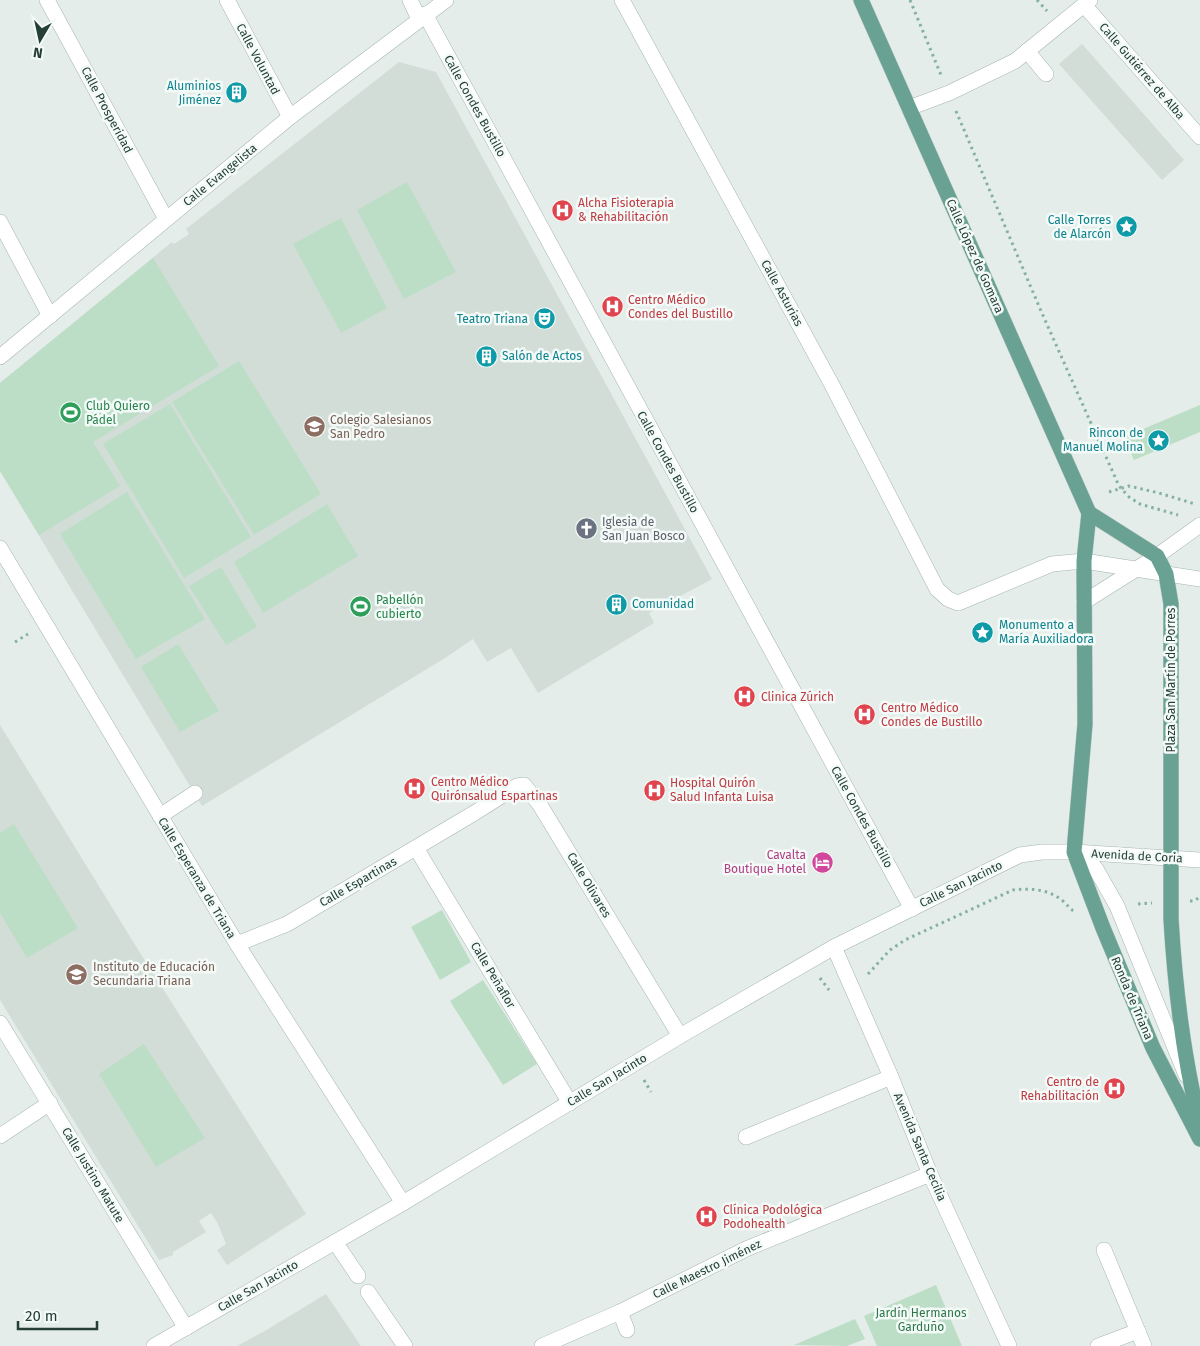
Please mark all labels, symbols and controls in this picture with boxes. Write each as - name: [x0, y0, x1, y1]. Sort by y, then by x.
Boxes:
- north arrow: [15, 15, 65, 65]
- street label: Calle Gutiérrez de Alba: [1096, 20, 1188, 122]
- street label: Calle Voluntad: [233, 21, 283, 97]
- text: N: [32, 43, 44, 61]
- street label: Calle Condes Bustillo: [441, 53, 509, 159]
- street label: Calle Prosperidad: [78, 64, 136, 156]
- place label: Aluminios Jiménez: [167, 79, 221, 107]
- building icon: Aluminios Jiménez: [225, 81, 249, 105]
- street label: Calle Evangelista: [180, 141, 260, 209]
- place label: Alcha Fisioterapia & Rehabilitación: [578, 196, 674, 224]
- street label: Calle López de Gomara: [944, 197, 1006, 315]
- hospital icon: Alcha Fisioterapia & Rehabilitación: [550, 198, 574, 222]
- place label: Calle Torres de Alarcón: [1048, 213, 1111, 241]
- place icon: Calle Torres de Alarcón: [1115, 215, 1139, 239]
- street label: Calle Asturias: [758, 257, 806, 329]
- place label: Centro Médico Condes del Bustillo: [628, 293, 733, 321]
- hospital icon: Centro Médico Condes del Bustillo: [600, 295, 624, 319]
- theatre icon: Teatro Triana: [532, 307, 556, 331]
- place label: Teatro Triana: [457, 312, 528, 326]
- building icon: Salón de Actos: [474, 344, 498, 368]
- place label: Salón de Actos: [502, 349, 582, 363]
- place label: Club Quiero Pádel: [86, 399, 150, 427]
- sports icon: Club Quiero Pádel: [58, 401, 82, 425]
- street label: Calle Condes Bustillo: [634, 409, 702, 515]
- place label: Colegio Salesianos San Pedro: [330, 413, 432, 441]
- school or university icon: Colegio Salesianos San Pedro: [302, 415, 326, 439]
- place label: Rincon de Manuel Molina: [1063, 426, 1143, 454]
- place icon: Rincon de Manuel Molina: [1147, 428, 1171, 452]
- place label: Iglesia de San Juan Bosco: [602, 515, 685, 543]
- church icon: Iglesia de San Juan Bosco: [574, 517, 598, 541]
- building icon: Comunidad: [604, 592, 628, 616]
- place label: Pabellón cubierto: [376, 593, 424, 621]
- sports icon: Pabellón cubierto: [348, 595, 372, 619]
- place label: Comunidad: [632, 597, 694, 611]
- street label: Plaza San Martín de Porres: [1164, 607, 1178, 752]
- place label: Monumento a María Auxiliadora: [999, 618, 1094, 646]
- place icon: Monumento a María Auxiliadora: [971, 620, 995, 644]
- hospital icon: Clinica Zúrich: [733, 685, 757, 709]
- place label: Clinica Zúrich: [761, 690, 834, 704]
- place label: Centro Médico Condes de Bustillo: [881, 701, 983, 729]
- hospital icon: Centro Médico Condes de Bustillo: [853, 703, 877, 727]
- street label: Calle Condes Bustillo: [828, 764, 896, 870]
- place label: Centro Médico Quirónsalud Espartinas: [431, 775, 558, 803]
- place label: Hospital Quirón Salud Infanta Luisa: [670, 776, 774, 804]
- hospital icon: Centro Médico Quirónsalud Espartinas: [403, 777, 427, 801]
- hospital icon: Hospital Quirón Salud Infanta Luisa: [642, 778, 666, 802]
- street label: Calle Esperanza de Triana: [155, 815, 239, 941]
- street label: Avenida de Coria: [1091, 847, 1183, 865]
- place label: Cavalta Boutique Hotel: [724, 848, 806, 876]
- street label: Calle Olivares: [564, 850, 614, 920]
- hotel icon: Cavalta Boutique Hotel: [810, 850, 834, 874]
- street label: Calle Espartinas: [317, 854, 399, 910]
- street label: Calle San Jacinto: [917, 858, 1005, 910]
- street label: Calle Peñaflor: [468, 939, 519, 1011]
- street label: Ronda de Triana: [1108, 954, 1156, 1042]
- place label: Instituto de Educación Secundaria Triana: [93, 960, 215, 988]
- school or university icon: Instituto de Educación Secundaria Triana: [65, 962, 89, 986]
- street label: Calle San Jacinto: [565, 1051, 649, 1109]
- place label: Centro de Rehabilitación: [1020, 1075, 1099, 1103]
- hospital icon: Centro de Rehabilitación: [1103, 1077, 1127, 1101]
- street label: Avenida Santa Cecilia: [891, 1091, 949, 1203]
- street label: Calle Justino Matute: [59, 1125, 127, 1225]
- place label: Clínica Podológica Podohealth: [723, 1203, 822, 1231]
- hospital icon: Clínica Podológica Podohealth: [695, 1205, 719, 1229]
- street label: Calle Maestro Jiménez: [650, 1237, 764, 1301]
- street label: Calle San Jacinto: [215, 1257, 301, 1315]
- scale bar: [18, 1298, 96, 1330]
- park label: Jardín Hermanos Garduño: [875, 1306, 967, 1334]
- text: 20 m: [25, 1307, 58, 1325]

